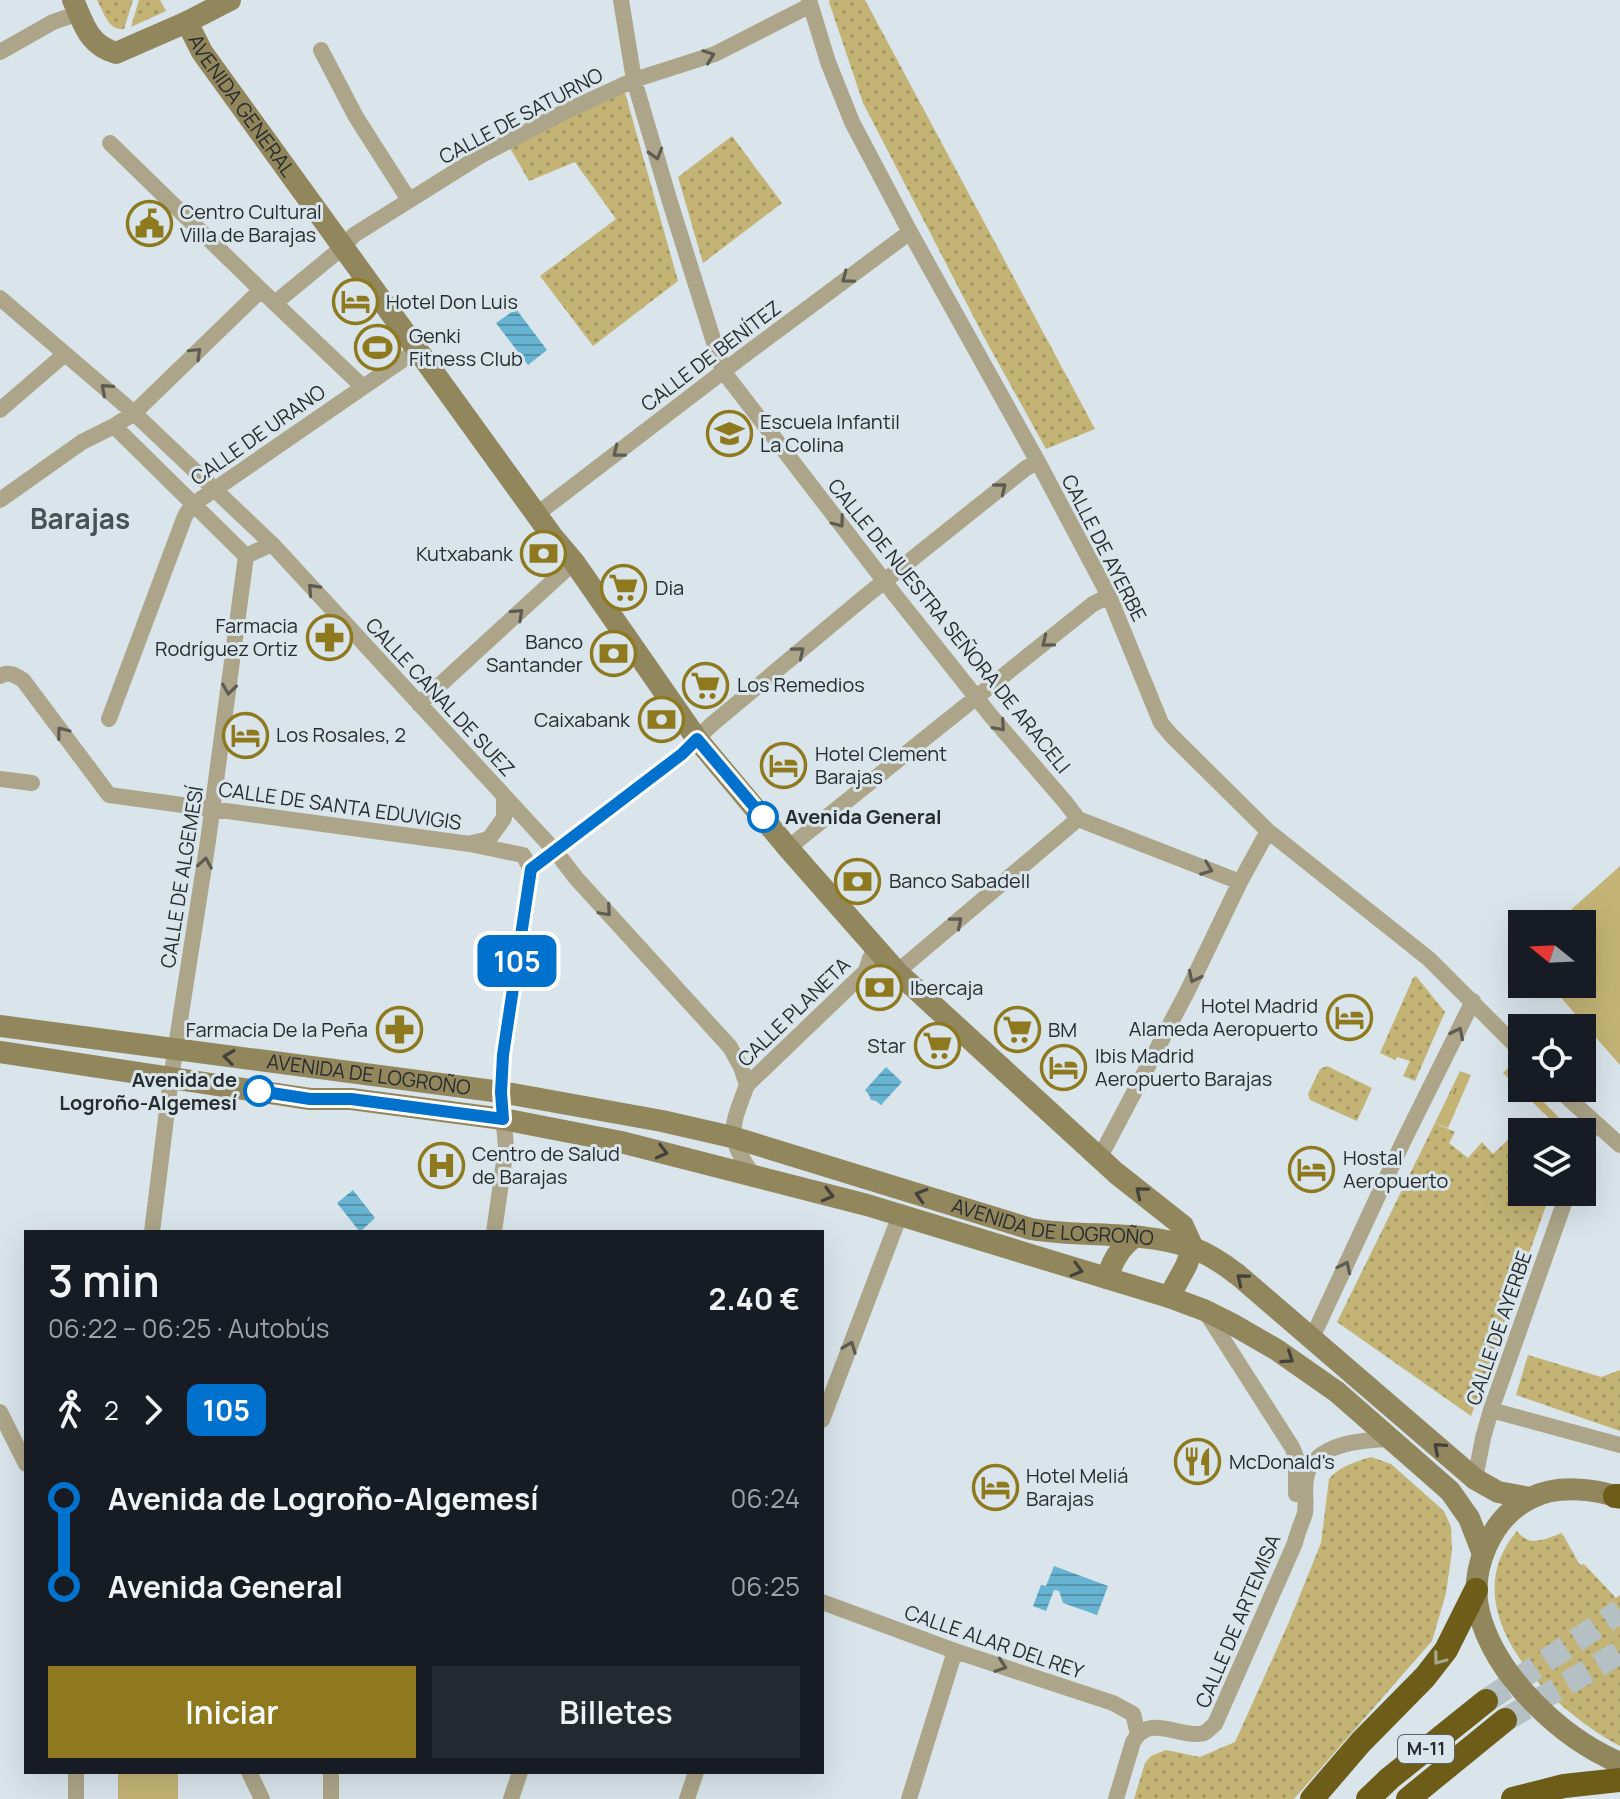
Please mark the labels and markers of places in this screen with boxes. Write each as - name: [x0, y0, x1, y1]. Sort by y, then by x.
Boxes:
- place label: Centro Cultural Villa de Barajas: [180, 198, 322, 248]
- public building icon: Centro Cultural Villa de Barajas: [125, 200, 173, 248]
- hotel icon: Hotel Don Luis: [331, 278, 379, 326]
- place label: Hotel Don Luis: [386, 288, 518, 315]
- place label: Genki Fitness Club: [409, 322, 523, 372]
- sports icon: Genki Fitness Club: [354, 323, 402, 371]
- place label: Escuela Infantil La Colina: [760, 408, 900, 458]
- school or university icon: Escuela Infantil La Colina: [705, 409, 753, 457]
- bank icon: Kutxabank: [520, 530, 568, 578]
- place label: Kutxabank: [416, 540, 514, 567]
- supermarket icon: Dia: [600, 564, 648, 612]
- place label: Dia: [655, 574, 684, 601]
- place label: Farmacia Rodríguez Ortiz: [155, 612, 298, 662]
- pharmacy icon: Farmacia Rodríguez Ortiz: [305, 613, 353, 661]
- place label: Banco Santander: [486, 628, 583, 678]
- bank icon: Banco Santander: [590, 630, 638, 678]
- supermarket icon: Los Remedios: [682, 661, 730, 709]
- place label: Los Remedios: [737, 671, 865, 698]
- bank icon: Caixabank: [637, 696, 685, 744]
- place label: Caixabank: [534, 706, 631, 733]
- hotel icon: Los Rosales, 2: [221, 711, 269, 759]
- place label: Los Rosales, 2: [276, 721, 406, 748]
- place label: Hotel Clement Barajas: [815, 740, 947, 790]
- hotel icon: Hotel Clement Barajas: [760, 741, 808, 789]
- marker: Avenida General: [748, 802, 778, 832]
- place label: Avenida General: [785, 803, 942, 830]
- bank icon: Banco Sabadell: [834, 857, 882, 905]
- place label: Banco Sabadell: [889, 867, 1030, 894]
- bank icon: Ibercaja: [855, 964, 903, 1012]
- place label: Ibercaja: [910, 974, 983, 1001]
- place label: Hotel Madrid Alameda Aeropuerto: [1129, 992, 1318, 1042]
- hotel icon: Hotel Madrid Alameda Aeropuerto: [1325, 994, 1373, 1042]
- pharmacy icon: Farmacia De la Peña: [375, 1006, 423, 1054]
- supermarket icon: BM: [993, 1006, 1041, 1054]
- place label: Farmacia De la Peña: [186, 1016, 368, 1043]
- place label: BM: [1048, 1016, 1077, 1043]
- supermarket icon: Star: [913, 1022, 961, 1070]
- place label: Star: [867, 1032, 906, 1059]
- place label: Ibis Madrid Aeropuerto Barajas: [1095, 1042, 1272, 1092]
- hotel icon: Ibis Madrid Aeropuerto Barajas: [1040, 1044, 1088, 1092]
- place label: Avenida de Logroño-Algemesí: [59, 1066, 237, 1116]
- marker: Avenida de Logroño-Algemesí: [244, 1076, 274, 1106]
- place label: Centro de Salud de Barajas: [472, 1140, 620, 1190]
- hospital icon: Centro de Salud de Barajas: [417, 1142, 465, 1190]
- place label: Hostal Aeropuerto: [1343, 1144, 1448, 1194]
- hotel icon: Hostal Aeropuerto: [1288, 1146, 1336, 1194]
- restaurant icon: McDonald's: [1174, 1438, 1222, 1486]
- place label: McDonald's: [1229, 1448, 1335, 1475]
- place label: Hotel Meliá Barajas: [1026, 1462, 1128, 1512]
- hotel icon: Hotel Meliá Barajas: [971, 1463, 1019, 1511]

